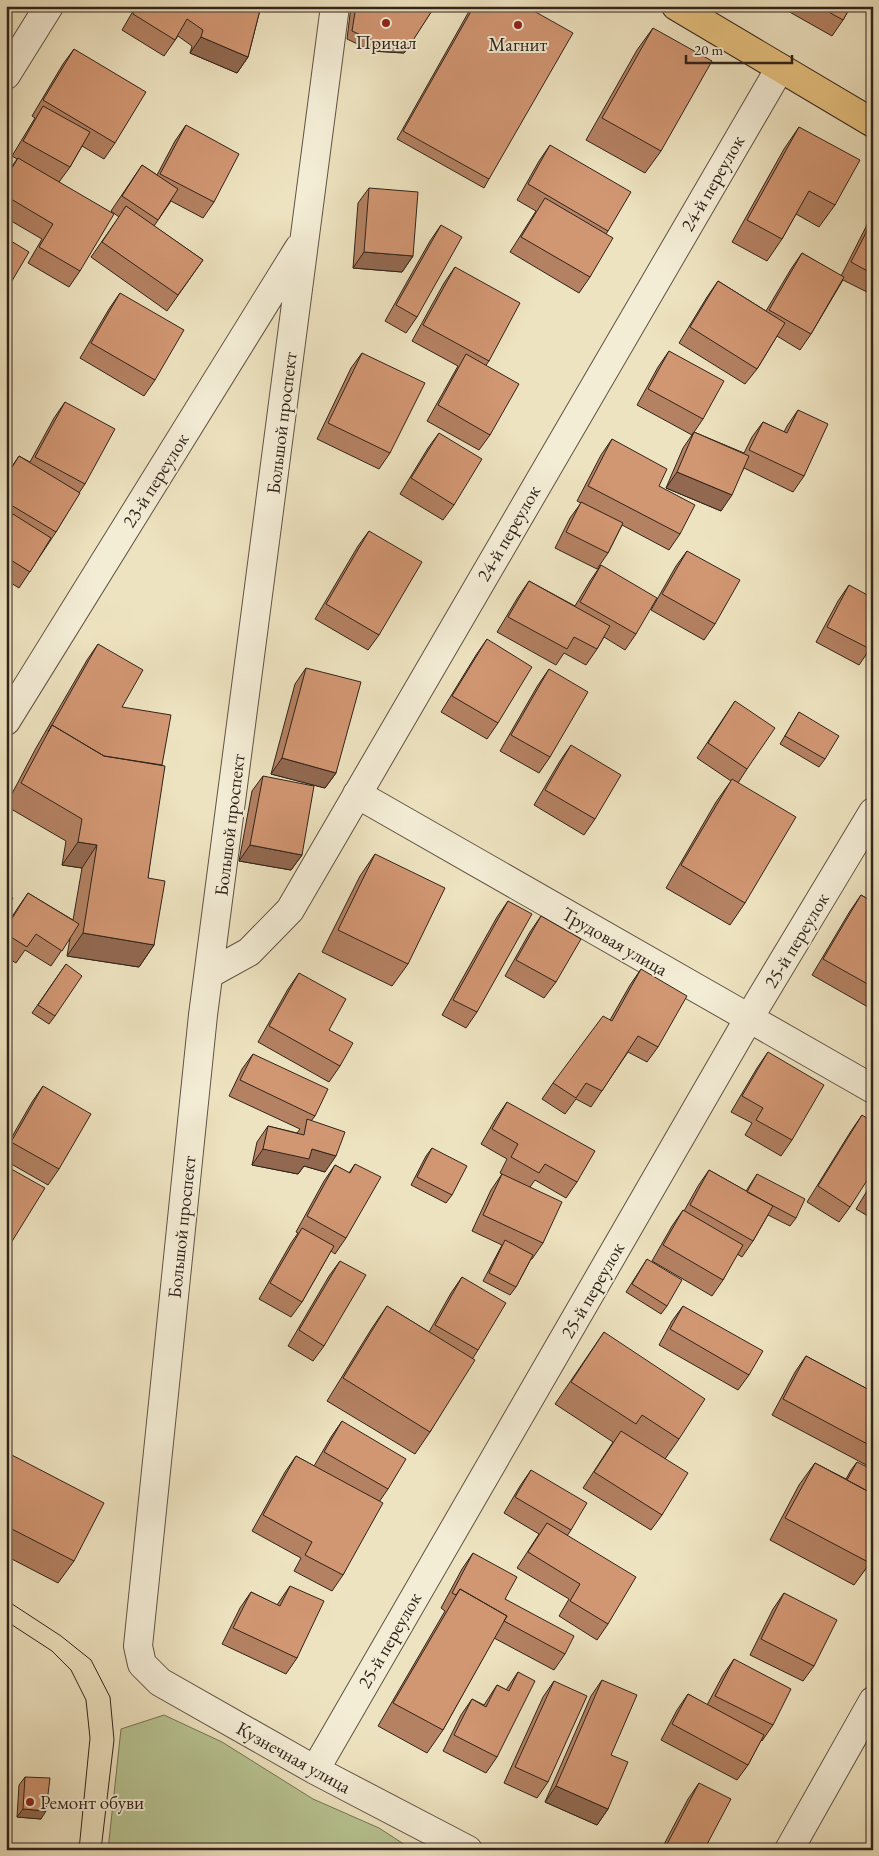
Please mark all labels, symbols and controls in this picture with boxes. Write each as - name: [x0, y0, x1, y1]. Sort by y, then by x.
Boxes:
- marker: Причал: [380, 17, 392, 29]
- marker: Магнит: [512, 19, 524, 31]
- place label: Причал: [356, 30, 416, 55]
- place label: Магнит: [489, 32, 548, 57]
- scale bar: [686, 32, 793, 64]
- text: 20 m: [694, 40, 723, 59]
- street label: 24-й переулок: [675, 131, 750, 236]
- street label: Большой проспект: [260, 350, 303, 496]
- street label: 23-й переулок: [116, 428, 194, 532]
- street label: 24-й переулок: [471, 481, 546, 586]
- street label: Большой проспект: [208, 752, 251, 898]
- street label: 25-й переулок: [758, 888, 835, 993]
- street label: Трудовая улица: [557, 901, 673, 982]
- street label: Большой проспект: [162, 1154, 201, 1300]
- street label: 25-й переулок: [555, 1238, 630, 1343]
- street label: 25-й переулок: [352, 1588, 427, 1693]
- street label: Кузнечная улица: [232, 1716, 356, 1799]
- place label: Ремонт обуви: [40, 1790, 144, 1815]
- marker: Ремонт обуви: [24, 1796, 36, 1808]

